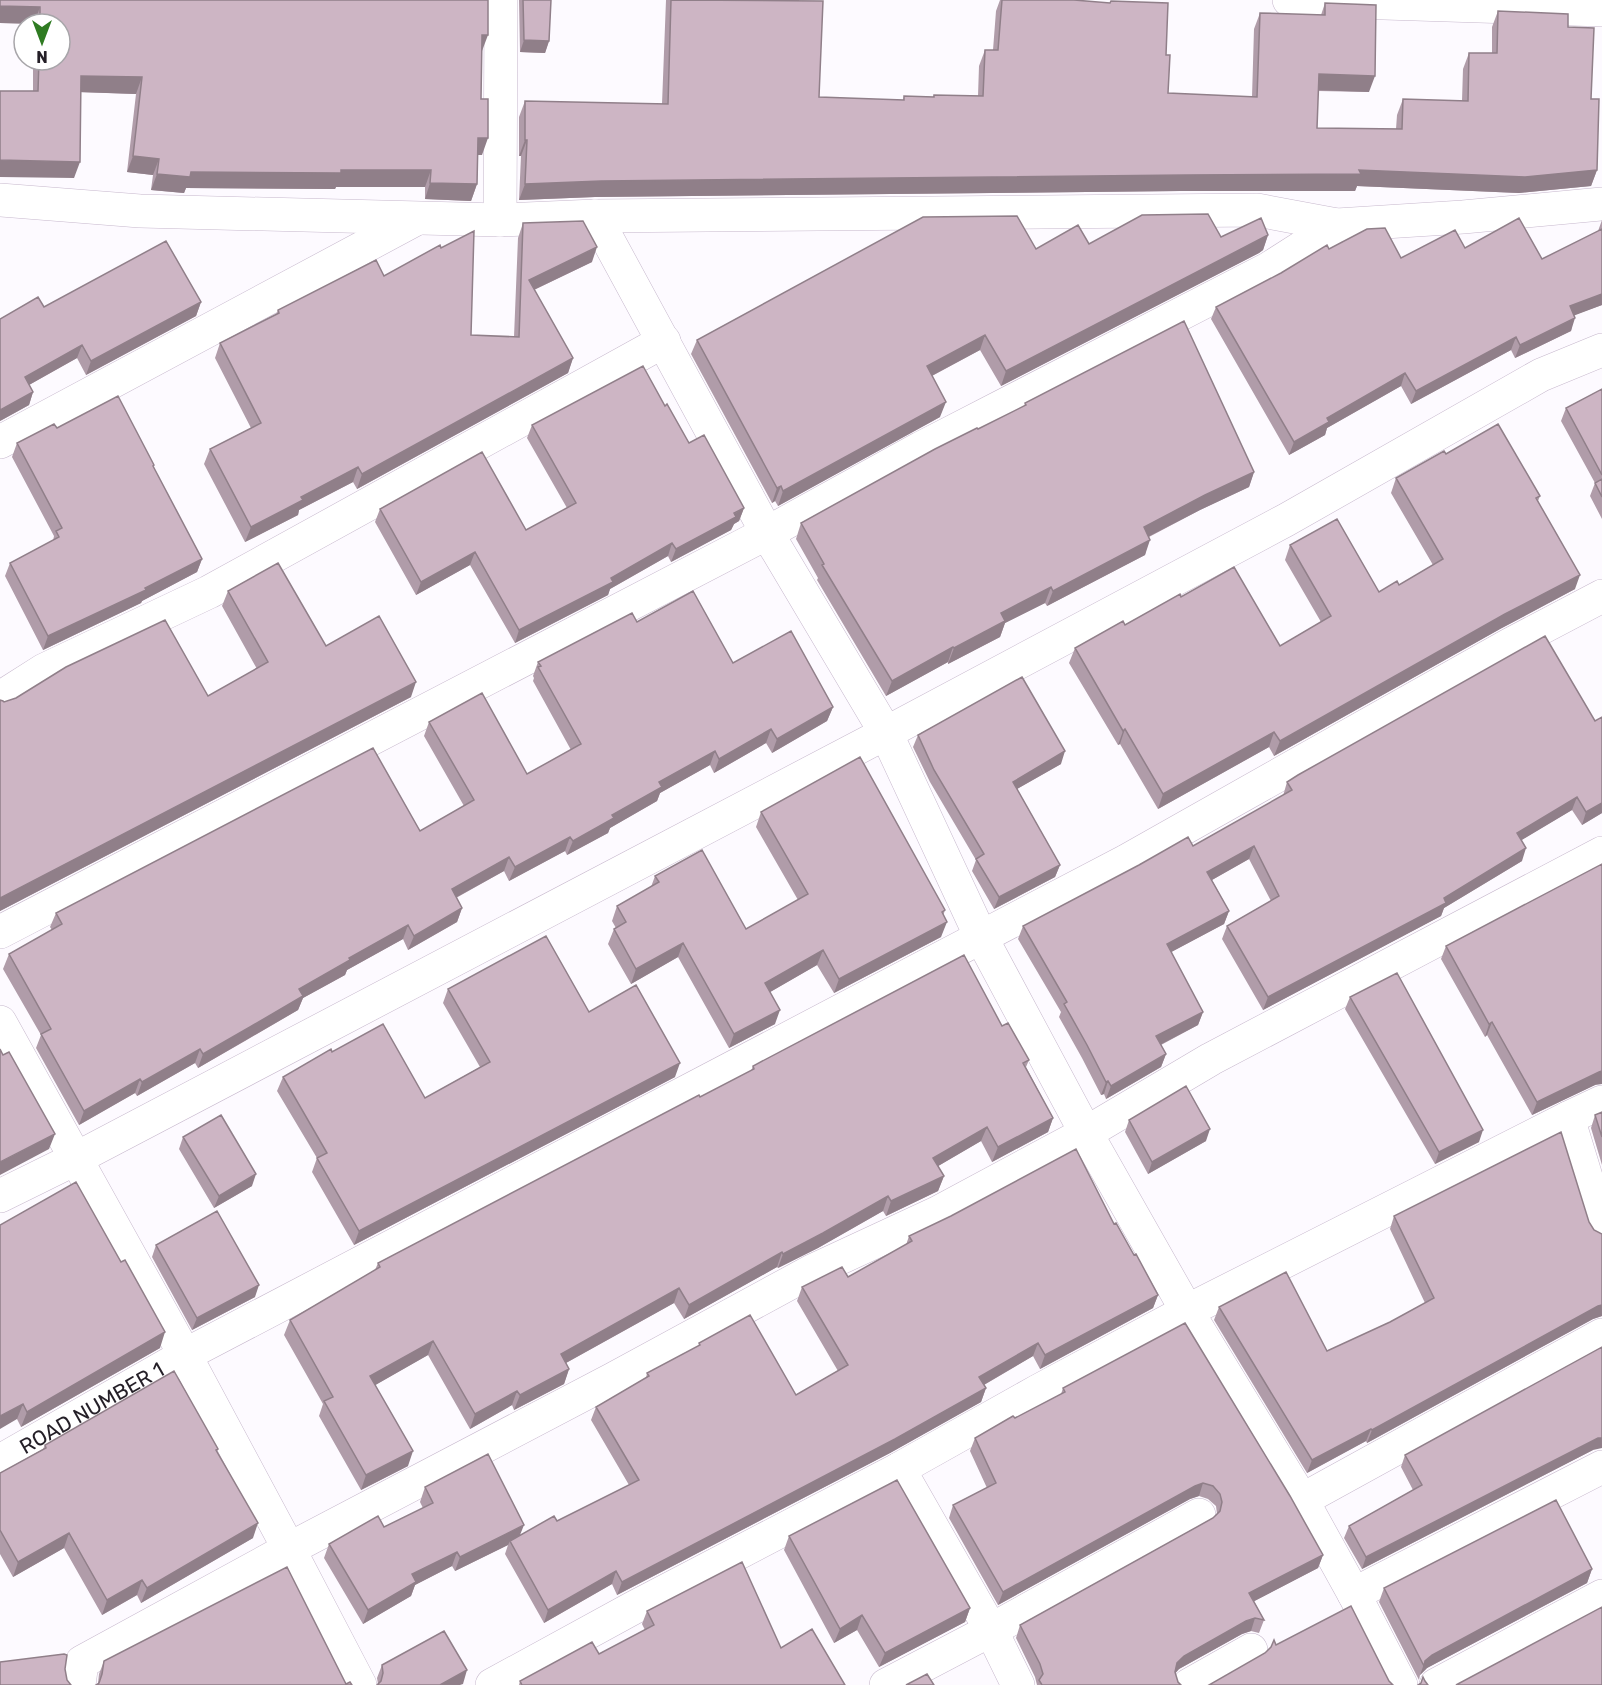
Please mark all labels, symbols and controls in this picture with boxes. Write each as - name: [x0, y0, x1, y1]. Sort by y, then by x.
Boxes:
- north arrow: [12, 12, 72, 72]
- text: N: [36, 47, 48, 66]
- street label: ROAD NUMBER 1: [15, 1357, 168, 1459]

